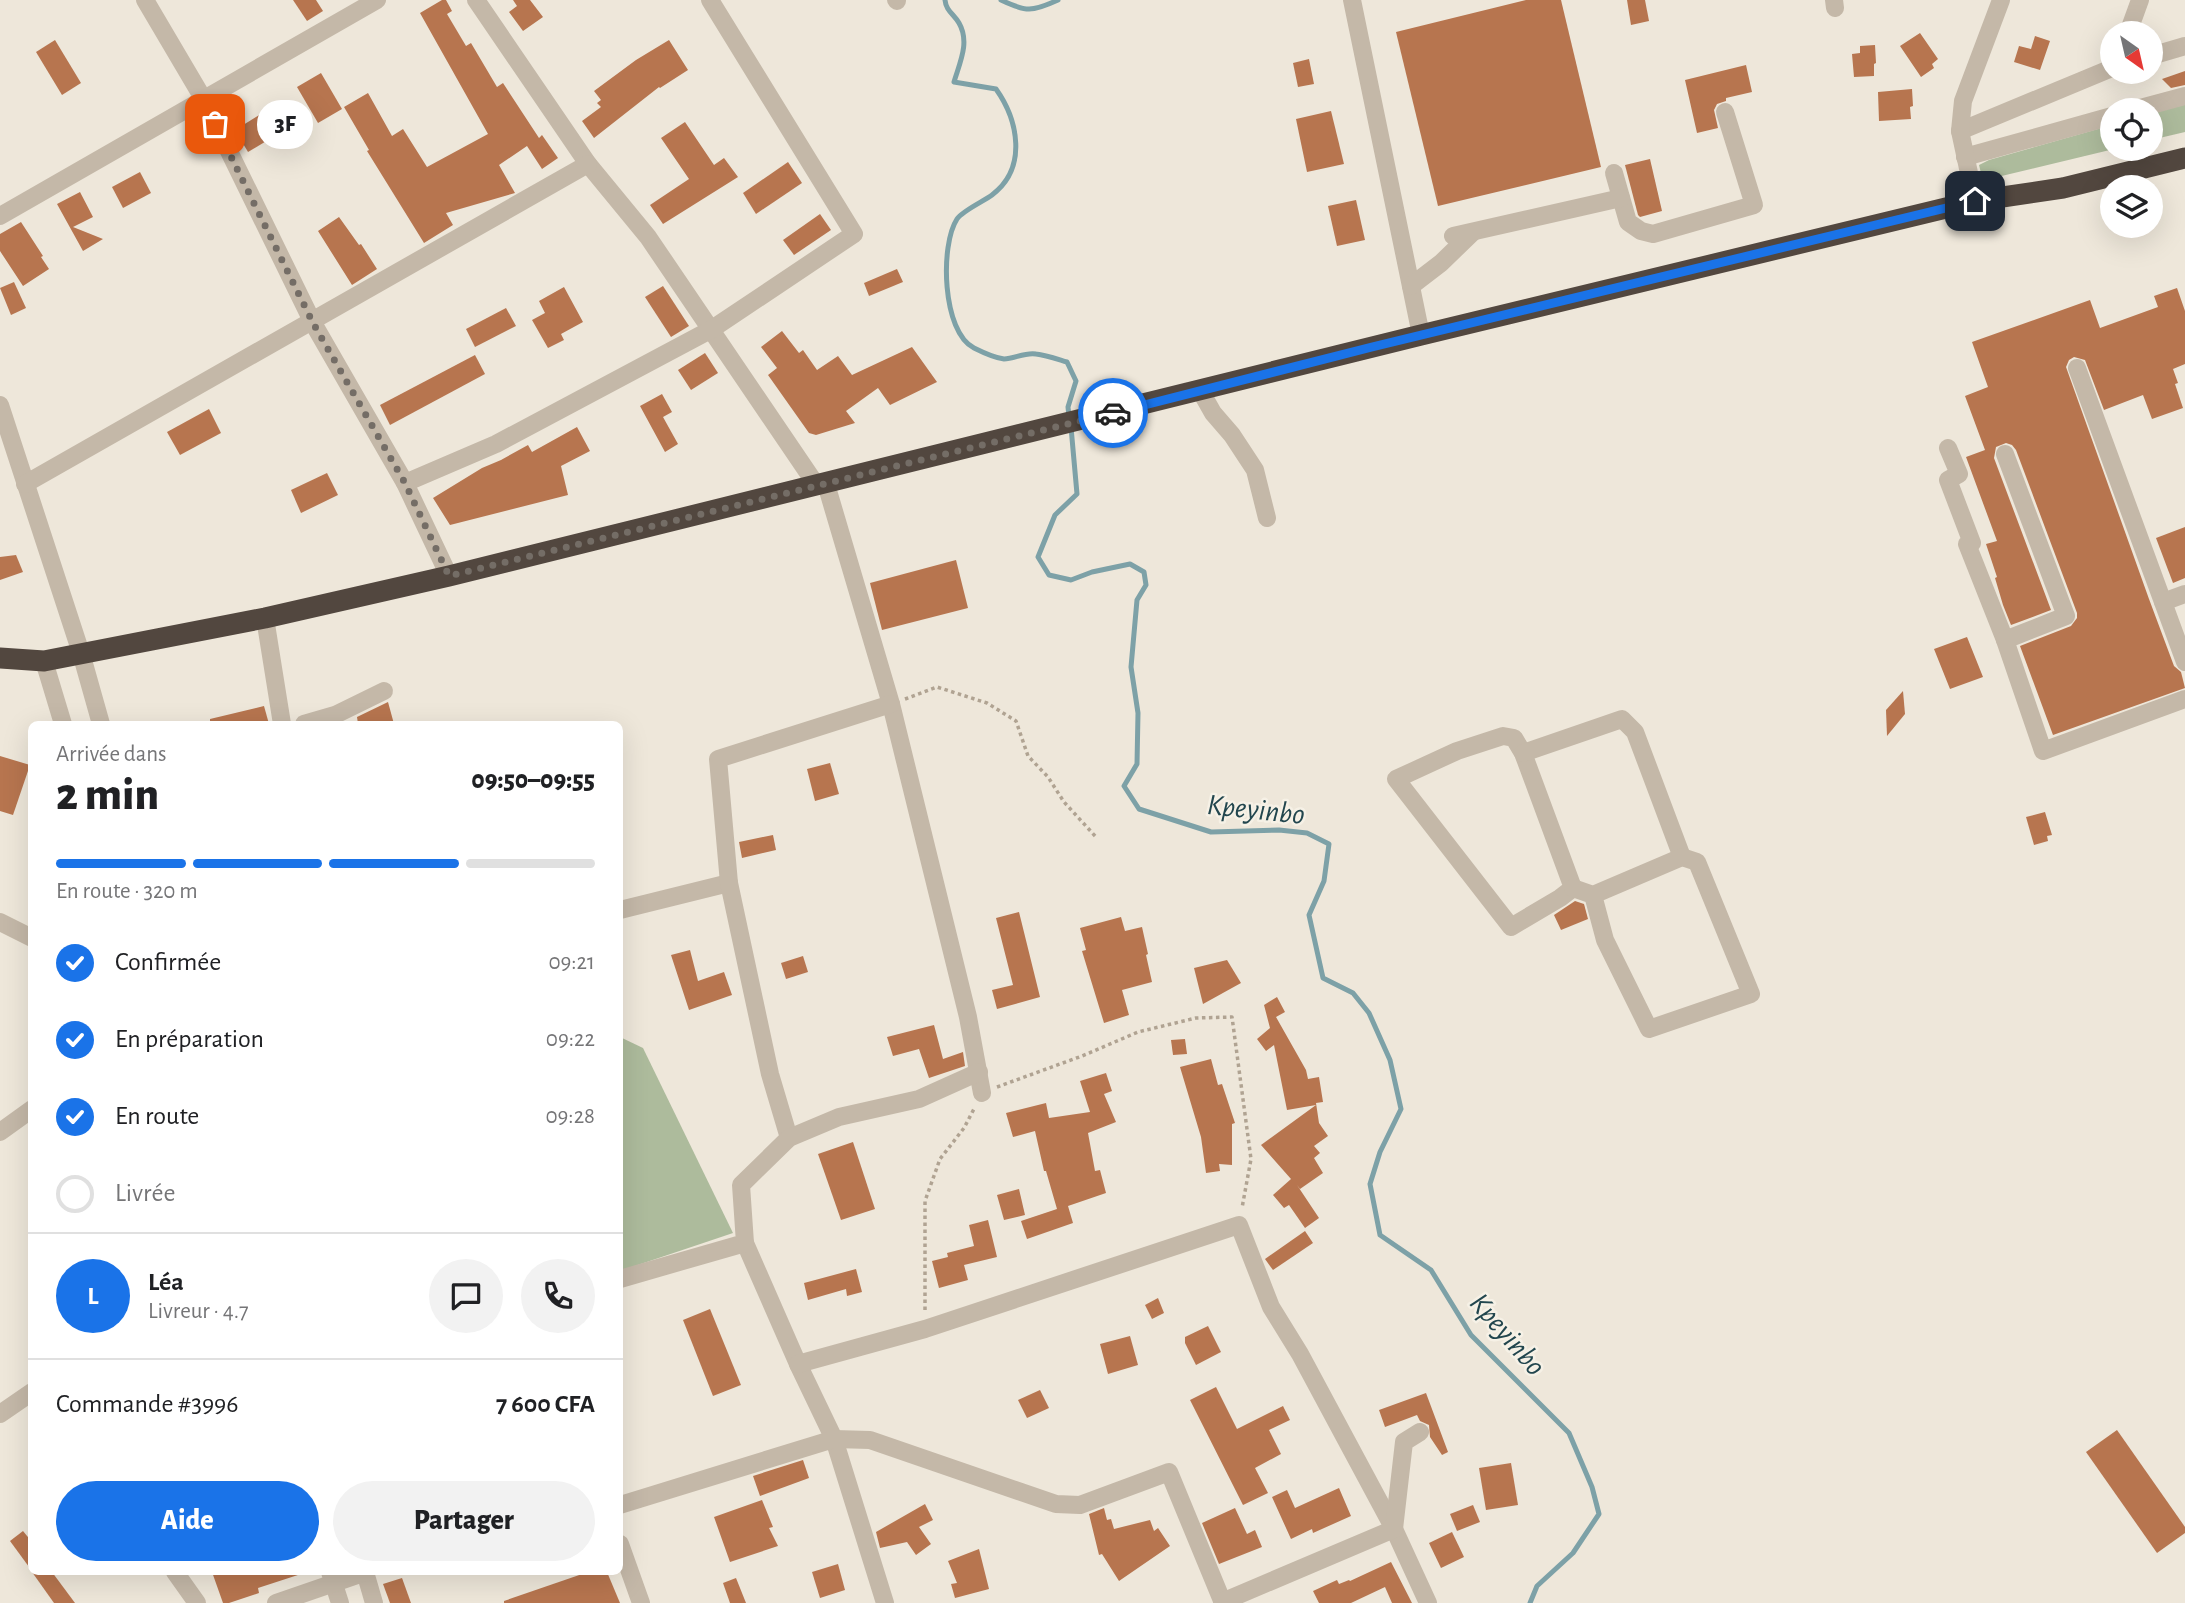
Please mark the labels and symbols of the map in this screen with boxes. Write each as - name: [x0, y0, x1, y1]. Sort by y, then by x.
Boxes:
- north arrow: [2100, 21, 2163, 84]
- pin: [185, 94, 245, 154]
- callout: 3F: [257, 100, 313, 148]
- pin: [1945, 171, 2005, 231]
- courier: [1078, 378, 1148, 448]
- water label: Kpeyinbo: [1206, 790, 1306, 830]
- water label: Kpeyinbo: [1464, 1288, 1551, 1382]

